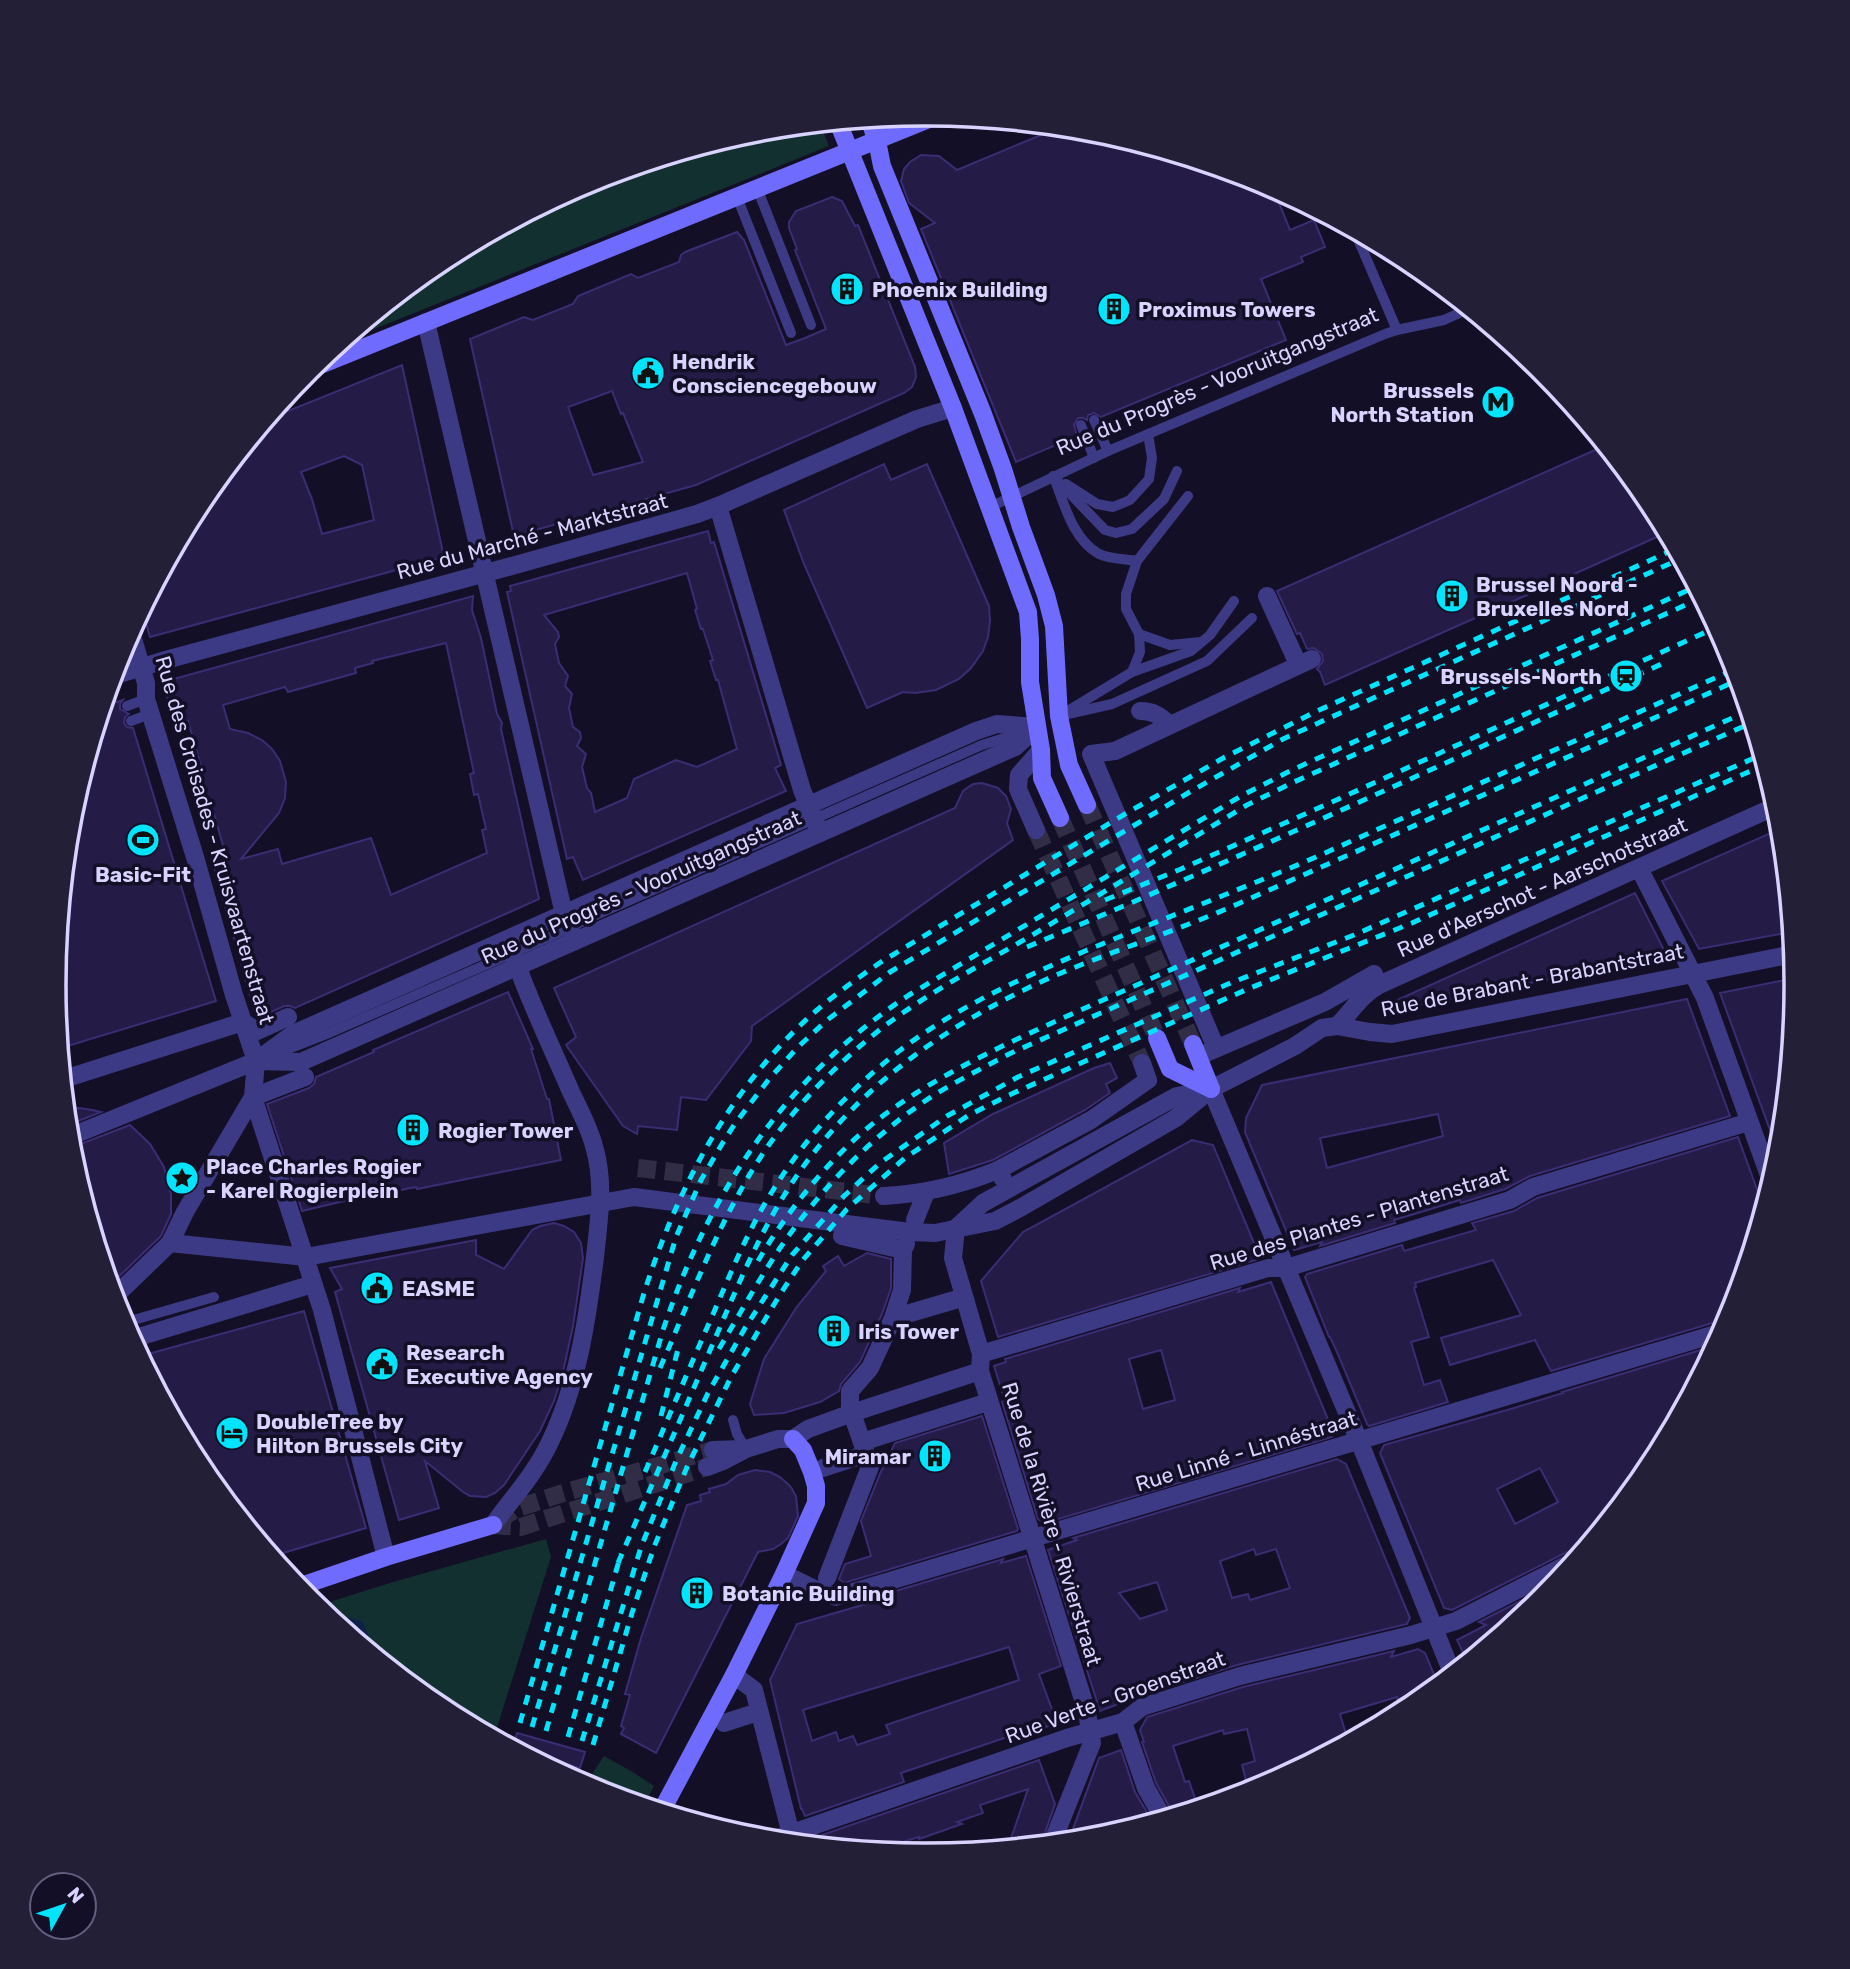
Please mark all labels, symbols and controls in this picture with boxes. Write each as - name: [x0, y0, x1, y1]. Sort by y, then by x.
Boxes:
- building icon: Phoenix Building: [828, 270, 866, 308]
- place label: Phoenix Building: [872, 277, 1048, 302]
- building icon: Proximus Towers: [1095, 290, 1133, 328]
- place label: Proximus Towers: [1138, 297, 1316, 322]
- street label: Rue du Progrès - Vooruitgangstraat: [1052, 302, 1382, 460]
- place label: Hendrik Consciencegebouw: [672, 349, 877, 398]
- public building icon: Hendrik Consciencegebouw: [629, 354, 667, 392]
- place label: Brussels North Station: [1330, 378, 1474, 427]
- metro station icon: Brussels North Station: [1479, 383, 1517, 421]
- street label: Rue du Marché - Marktstraat: [394, 488, 670, 584]
- place label: Brussel Noord - Bruxelles Nord: [1476, 572, 1638, 621]
- building icon: Brussel Noord - Bruxelles Nord: [1433, 577, 1471, 615]
- street label: Rue des Croisades - Kruisvaartenstraat: [150, 653, 280, 1027]
- station icon: Brussels-North: [1607, 657, 1645, 695]
- place label: Brussels-North: [1440, 664, 1602, 689]
- street label: Rue du Progrès - Vooruitgangstraat: [477, 805, 805, 969]
- street label: Rue d'Aerschot - Aarschotstraat: [1393, 812, 1691, 962]
- sports icon: Basic-Fit: [124, 821, 162, 859]
- place label: Basic-Fit: [95, 862, 191, 887]
- street label: Rue de Brabant - Brabantstraat: [1379, 938, 1685, 1022]
- building icon: Rogier Tower: [394, 1111, 432, 1149]
- place label: Rogier Tower: [438, 1118, 574, 1143]
- place label: Place Charles Rogier - Karel Rogierplein: [206, 1154, 422, 1203]
- place icon: Place Charles Rogier - Karel Rogierplein: [163, 1159, 201, 1197]
- street label: Rue des Plantes - Plantenstraat: [1207, 1161, 1511, 1275]
- public building icon: EASME: [358, 1269, 396, 1307]
- place label: EASME: [402, 1276, 475, 1301]
- building icon: Iris Tower: [815, 1312, 853, 1350]
- place label: Iris Tower: [858, 1319, 960, 1344]
- place label: Research Executive Agency: [406, 1340, 593, 1389]
- public building icon: Research Executive Agency: [363, 1345, 401, 1383]
- street label: Rue de la Rivière - Rivierstraat: [997, 1379, 1107, 1669]
- street label: Rue Linné - Linnéstraat: [1132, 1405, 1360, 1497]
- place label: DoubleTree by Hilton Brussels City: [256, 1409, 463, 1458]
- hotel icon: DoubleTree by Hilton Brussels City: [213, 1414, 251, 1452]
- building icon: Miramar: [916, 1437, 954, 1475]
- place label: Miramar: [825, 1444, 911, 1469]
- building icon: Botanic Building: [678, 1574, 716, 1612]
- place label: Botanic Building: [722, 1581, 894, 1606]
- street label: Rue Verte - Groenstraat: [1002, 1646, 1228, 1748]
- north arrow: [28, 1871, 98, 1941]
- text: N: [62, 1883, 89, 1908]

